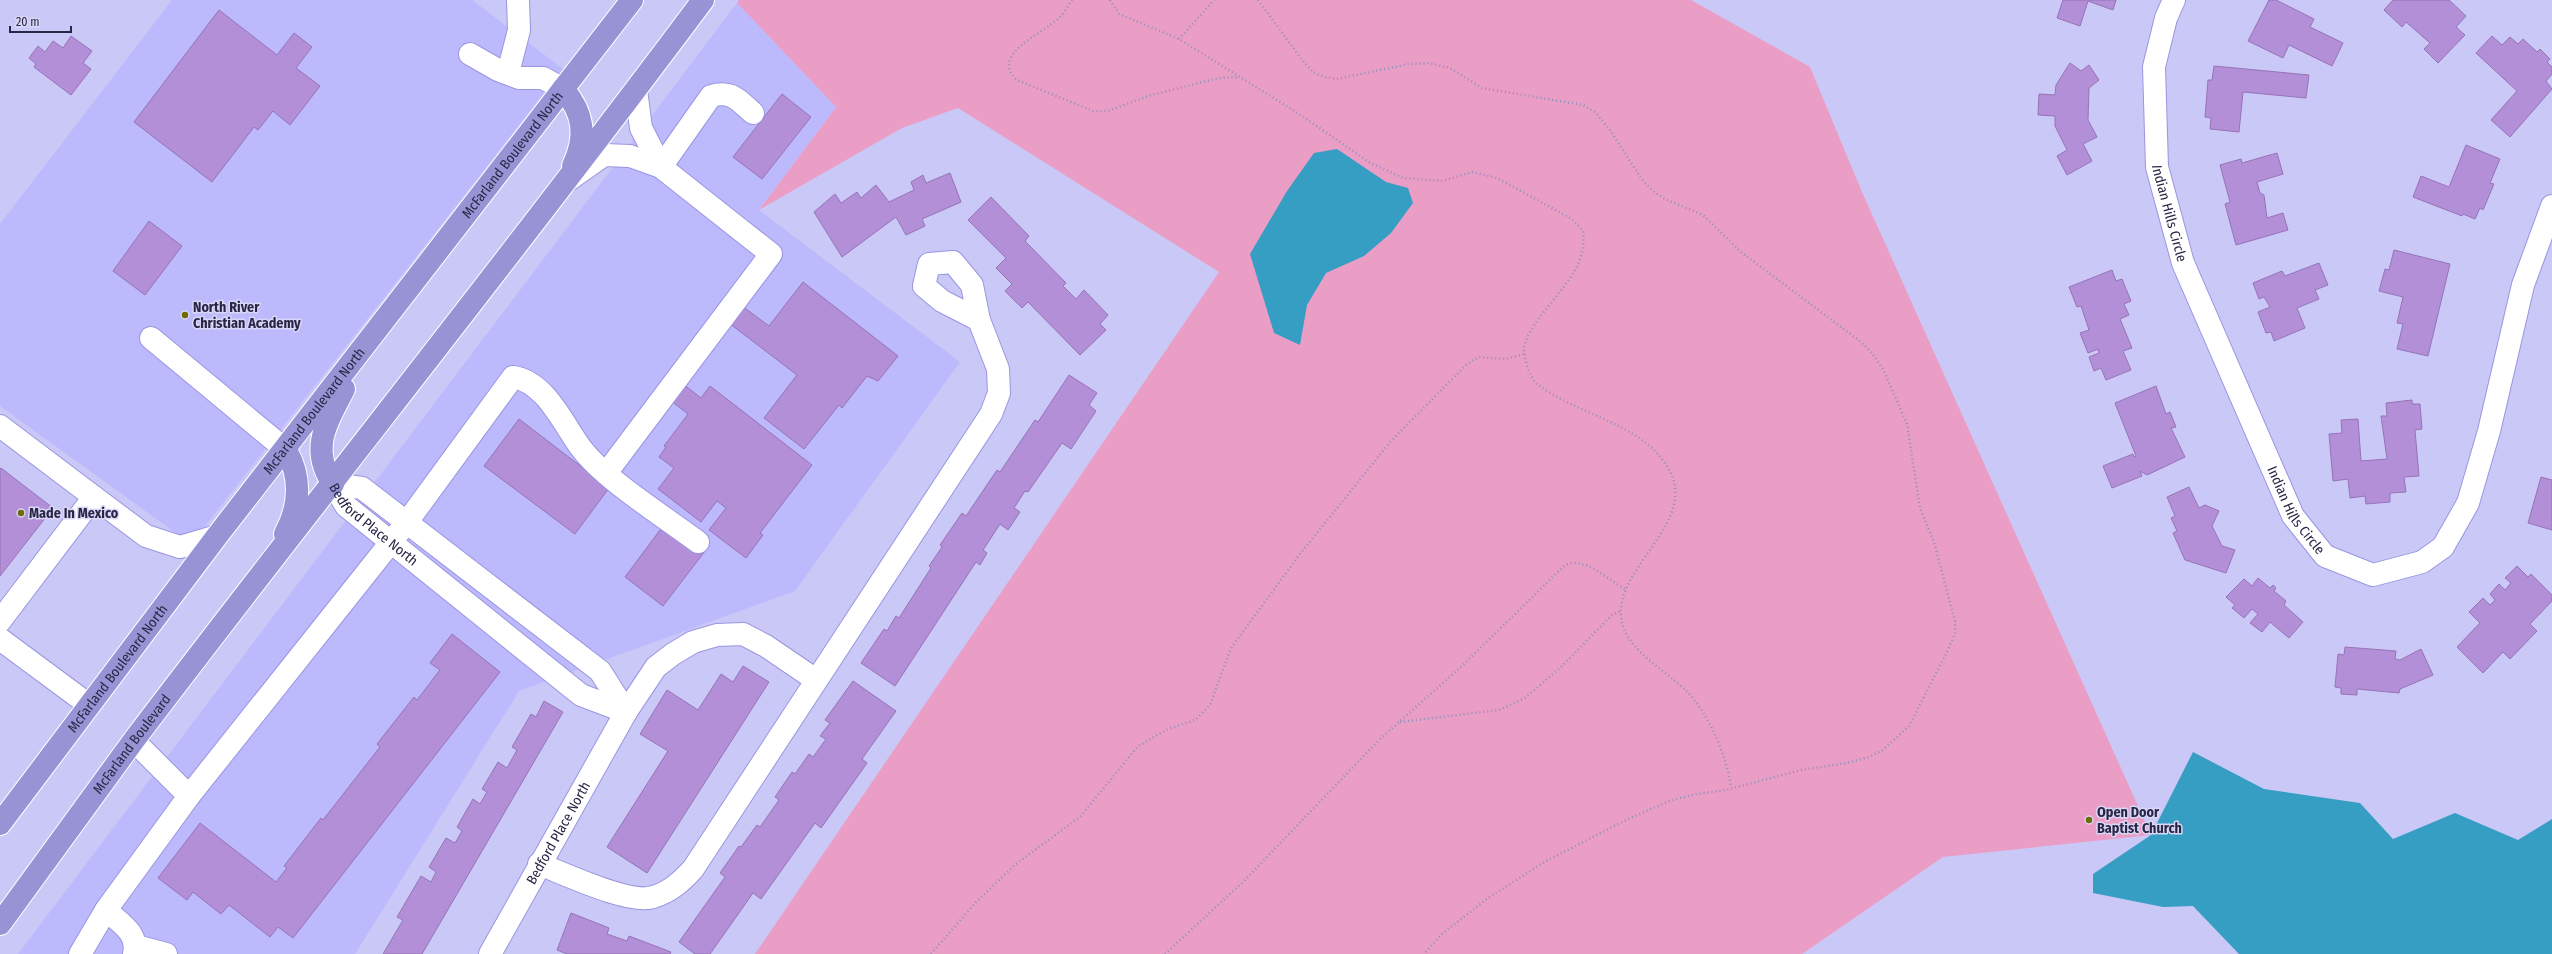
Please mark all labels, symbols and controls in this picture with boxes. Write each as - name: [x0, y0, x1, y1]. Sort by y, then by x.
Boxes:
- scale bar: [10, 8, 71, 34]
- text: 20 m: [16, 15, 40, 29]
- street label: McFarland Boulevard North: [458, 88, 567, 222]
- street label: Indian Hills Circle: [2148, 165, 2190, 264]
- place label: North River Christian Academy: [193, 299, 301, 332]
- marker: North River Christian Academy: [180, 310, 190, 320]
- street label: McFarland Boulevard North: [260, 344, 369, 478]
- street label: Indian Hills Circle: [2263, 464, 2328, 558]
- street label: Bedford Place North: [325, 480, 421, 569]
- place label: Made In Mexico: [29, 505, 119, 522]
- marker: Made In Mexico: [16, 508, 26, 518]
- street label: McFarland Boulevard North: [64, 601, 171, 736]
- street label: McFarland Boulevard: [90, 691, 175, 797]
- street label: Bedford Place North: [523, 779, 594, 888]
- place label: Open Door Baptist Church: [2097, 804, 2182, 837]
- marker: Open Door Baptist Church: [2084, 815, 2094, 825]

